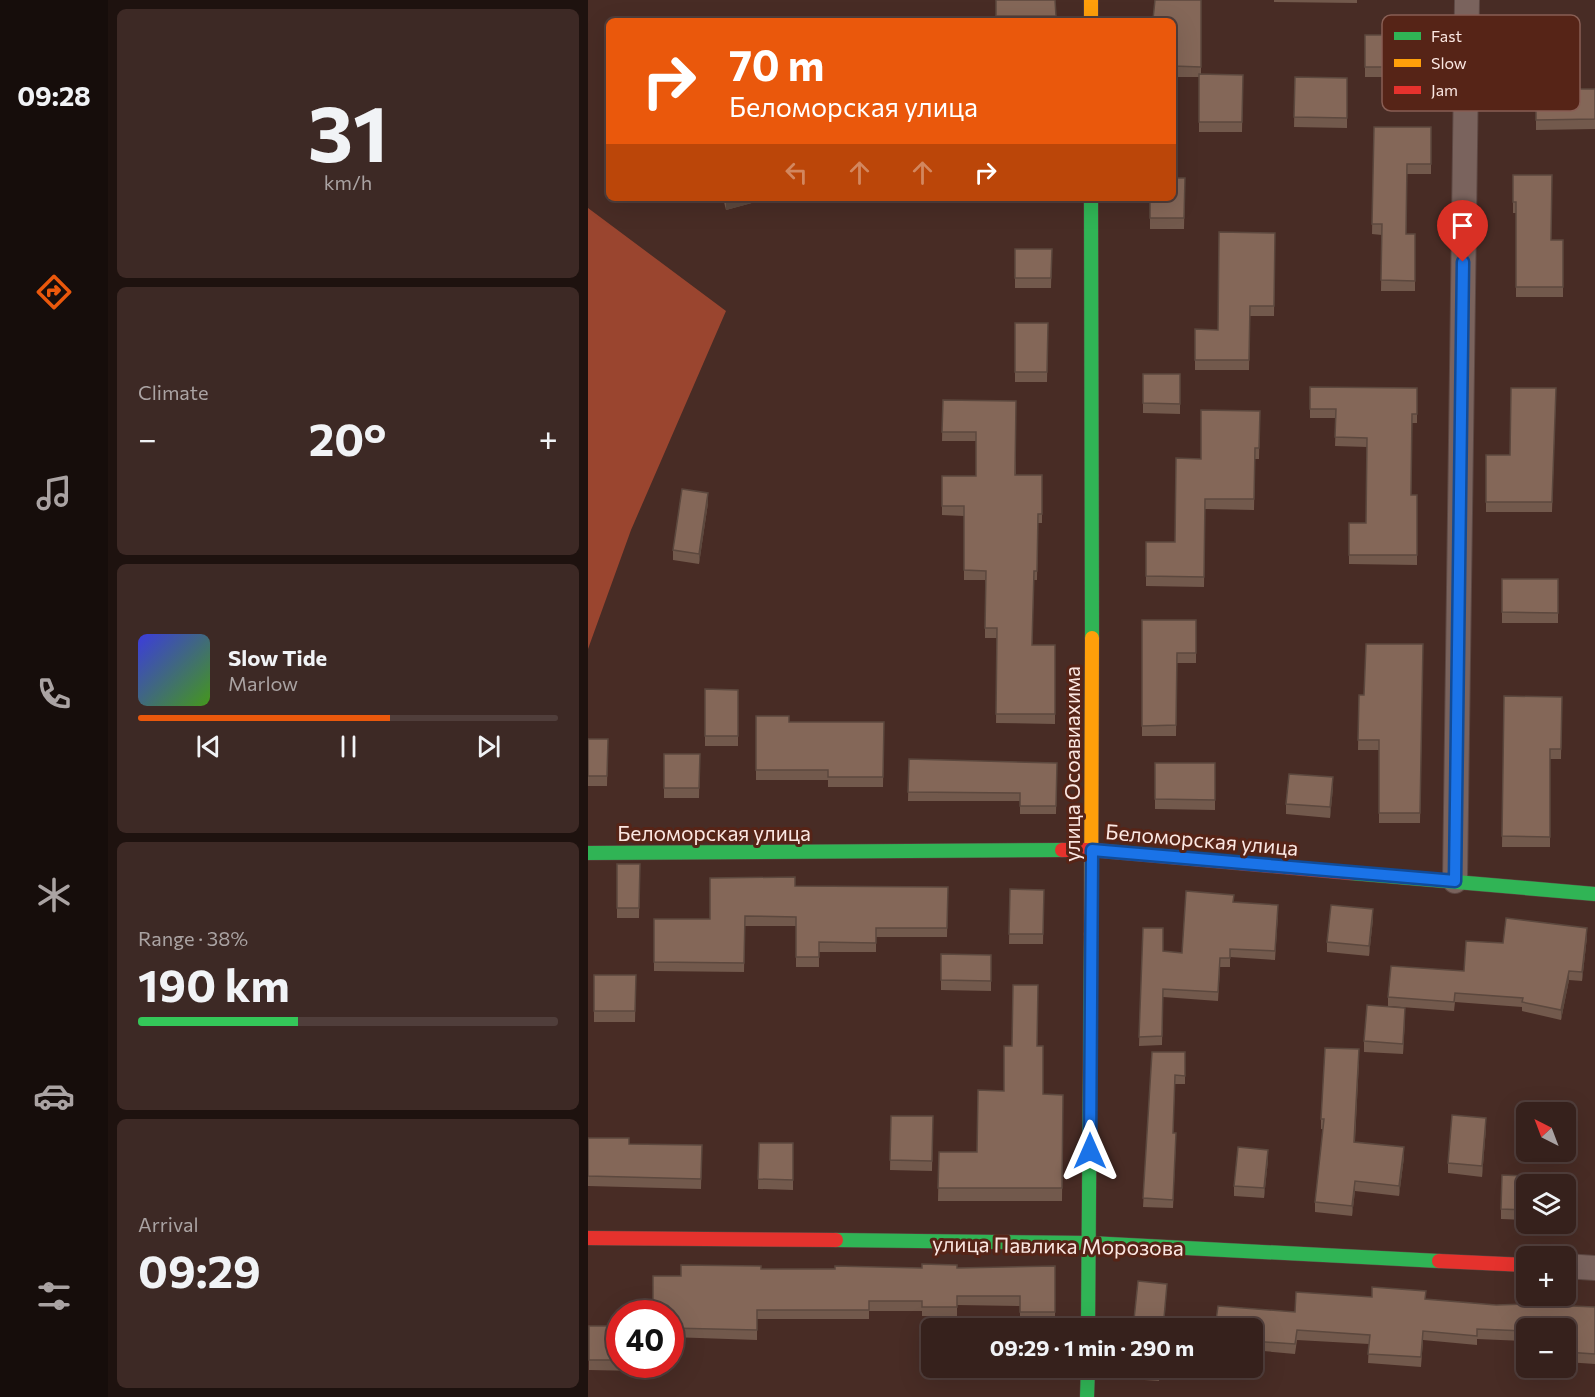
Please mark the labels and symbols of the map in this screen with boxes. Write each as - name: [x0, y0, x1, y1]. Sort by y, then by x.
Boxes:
- legend: [1382, 15, 1580, 111]
- text: Fast: [1431, 26, 1462, 45]
- text: Slow: [1431, 53, 1467, 72]
- text: Jam: [1431, 80, 1458, 99]
- pin: [1437, 200, 1488, 262]
- street label: улица Осоавиахима: [1059, 666, 1084, 862]
- street label: Беломорская улица: [1104, 818, 1300, 860]
- street label: Беломорская улица: [617, 820, 811, 845]
- north arrow: [1516, 1102, 1576, 1162]
- position arrow: [1058, 1119, 1122, 1183]
- street label: улица Павлика Морозова: [932, 1230, 1184, 1260]
- speed limit sign: 40: [606, 1300, 684, 1378]

